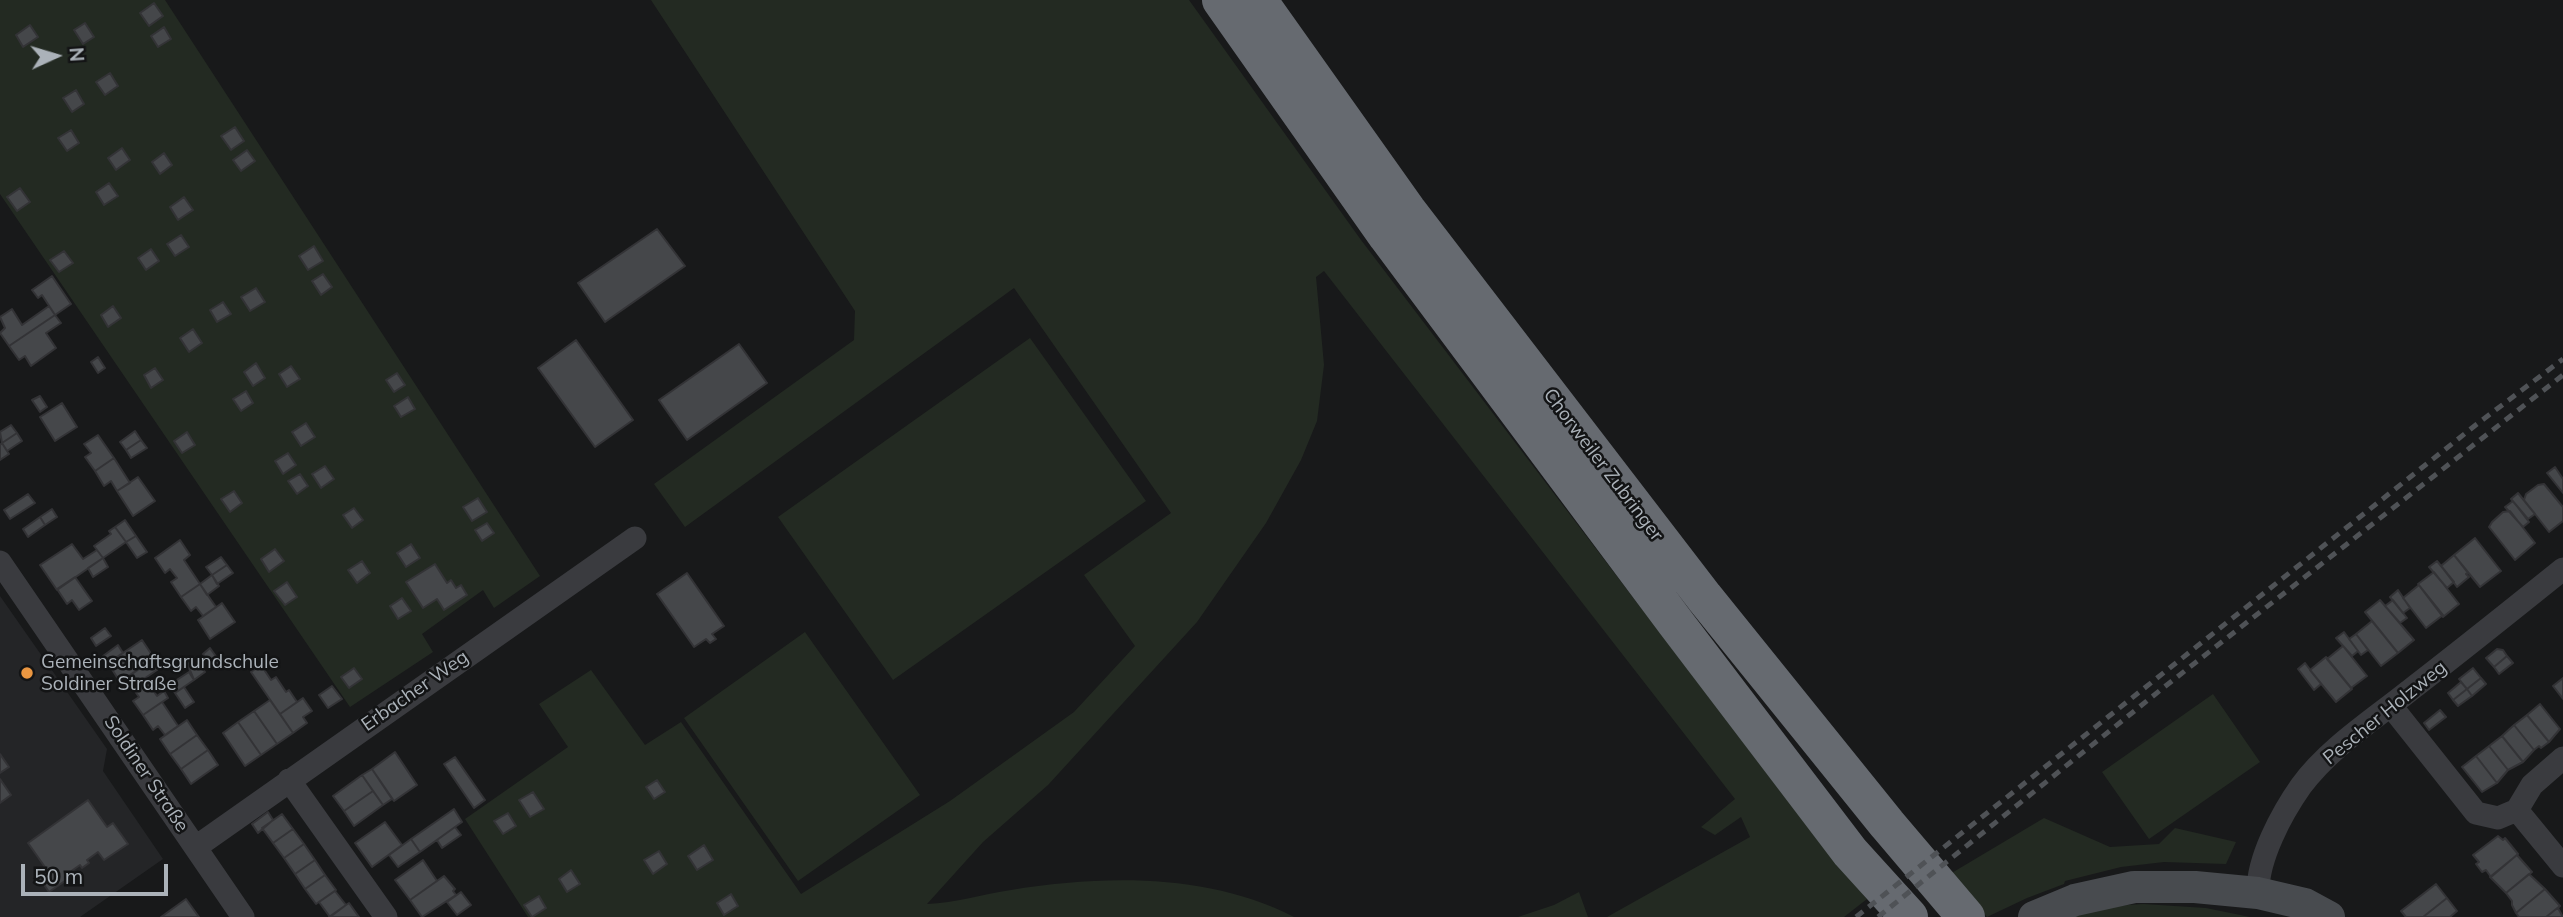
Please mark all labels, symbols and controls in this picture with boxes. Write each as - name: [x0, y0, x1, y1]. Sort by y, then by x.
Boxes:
- north arrow: [21, 21, 91, 91]
- text: N: [64, 47, 89, 63]
- street label: Chorweiler Zubringer: [1538, 384, 1668, 546]
- street label: Erbacher Weg: [357, 646, 473, 736]
- place label: Gemeinschaftsgrundschule Soldiner Straße: [41, 651, 279, 695]
- street label: Pescher Holzweg: [2319, 656, 2451, 770]
- marker: Gemeinschaftsgrundschule Soldiner Straße: [19, 665, 35, 681]
- street label: Soldiner Straße: [99, 711, 193, 837]
- scale bar: [24, 850, 172, 894]
- text: 50 m: [34, 863, 83, 889]

